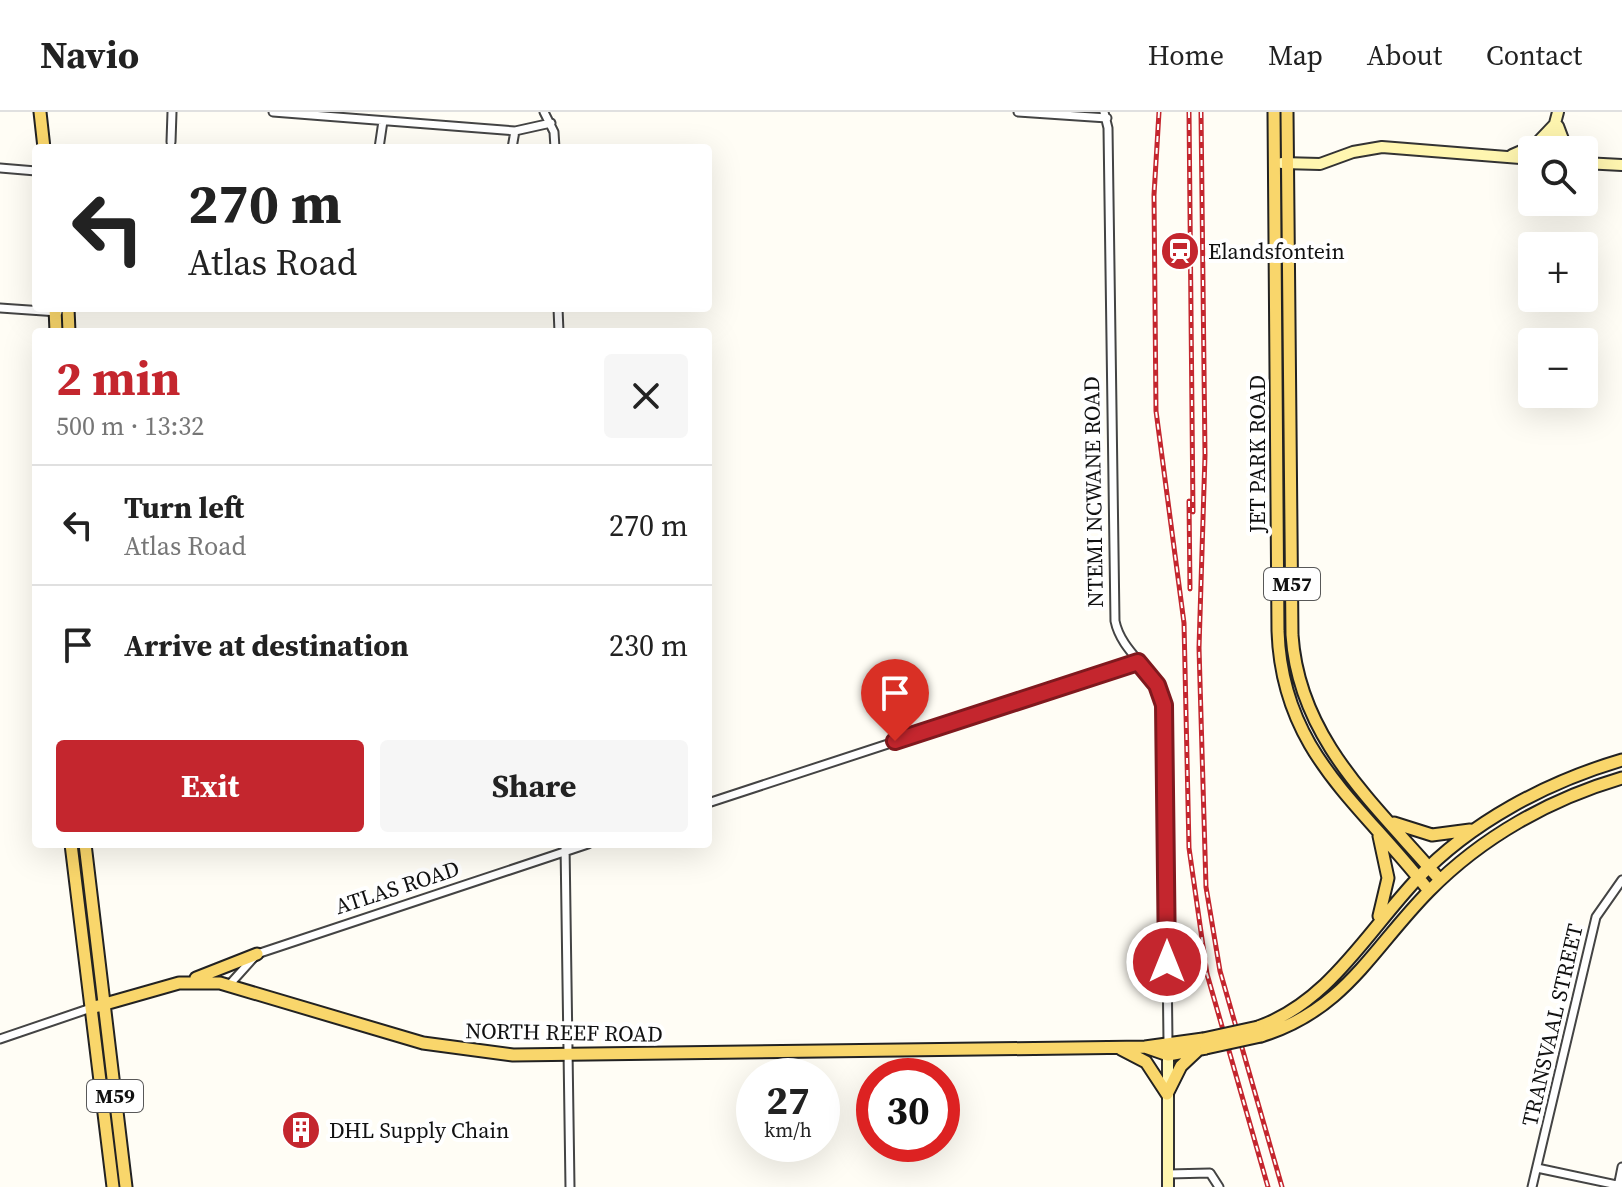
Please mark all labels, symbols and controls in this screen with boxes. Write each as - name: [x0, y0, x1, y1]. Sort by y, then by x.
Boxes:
- text: Navio: [40, 29, 139, 81]
- text: Home: [1148, 36, 1224, 74]
- text: Map: [1268, 36, 1323, 74]
- text: About: [1367, 36, 1442, 74]
- text: Contact: [1486, 36, 1582, 74]
- map controls: [1518, 136, 1598, 408]
- button: search: [1518, 136, 1598, 216]
- text: 270 m: [188, 165, 342, 242]
- icon: left: [56, 176, 160, 280]
- station icon: Elandsfontein: [1159, 230, 1201, 272]
- button: +: [1518, 232, 1598, 312]
- place label: Elandsfontein: [1208, 236, 1345, 266]
- text: Atlas Road: [188, 238, 357, 287]
- button: −: [1518, 328, 1598, 408]
- text: 2 min: [56, 345, 181, 411]
- button: close: [604, 354, 688, 438]
- street label: JET PARK ROAD: [1242, 375, 1272, 534]
- street label: NTEMI NCWANE ROAD: [1076, 376, 1110, 608]
- text: 500 m · 13:32: [56, 408, 204, 444]
- text: Turn left: [124, 487, 244, 528]
- icon: left: [56, 503, 100, 547]
- text: 270 m: [609, 505, 688, 546]
- text: Atlas Road: [124, 528, 246, 564]
- road number: M57: [1264, 568, 1320, 600]
- icon: arrive: [56, 623, 100, 667]
- text: Arrive at destination: [124, 625, 409, 666]
- text: 230 m: [609, 625, 688, 666]
- pin: [861, 659, 929, 741]
- icon: arrive: [873, 671, 917, 715]
- button: Exit: [56, 740, 364, 832]
- button: Share: [380, 740, 688, 832]
- street label: ATLAS ROAD: [331, 853, 463, 921]
- position arrow: [1125, 920, 1209, 1004]
- street label: TRANSVAAL STREET: [1514, 921, 1590, 1129]
- street label: NORTH REEF ROAD: [465, 1015, 663, 1049]
- speed limit sign: 30: [856, 1058, 960, 1162]
- text: 27: [766, 1073, 810, 1127]
- road number: M59: [87, 1080, 143, 1112]
- building icon: DHL Supply Chain: [280, 1109, 322, 1151]
- place label: DHL Supply Chain: [329, 1115, 509, 1145]
- text: km/h: [764, 1116, 812, 1144]

